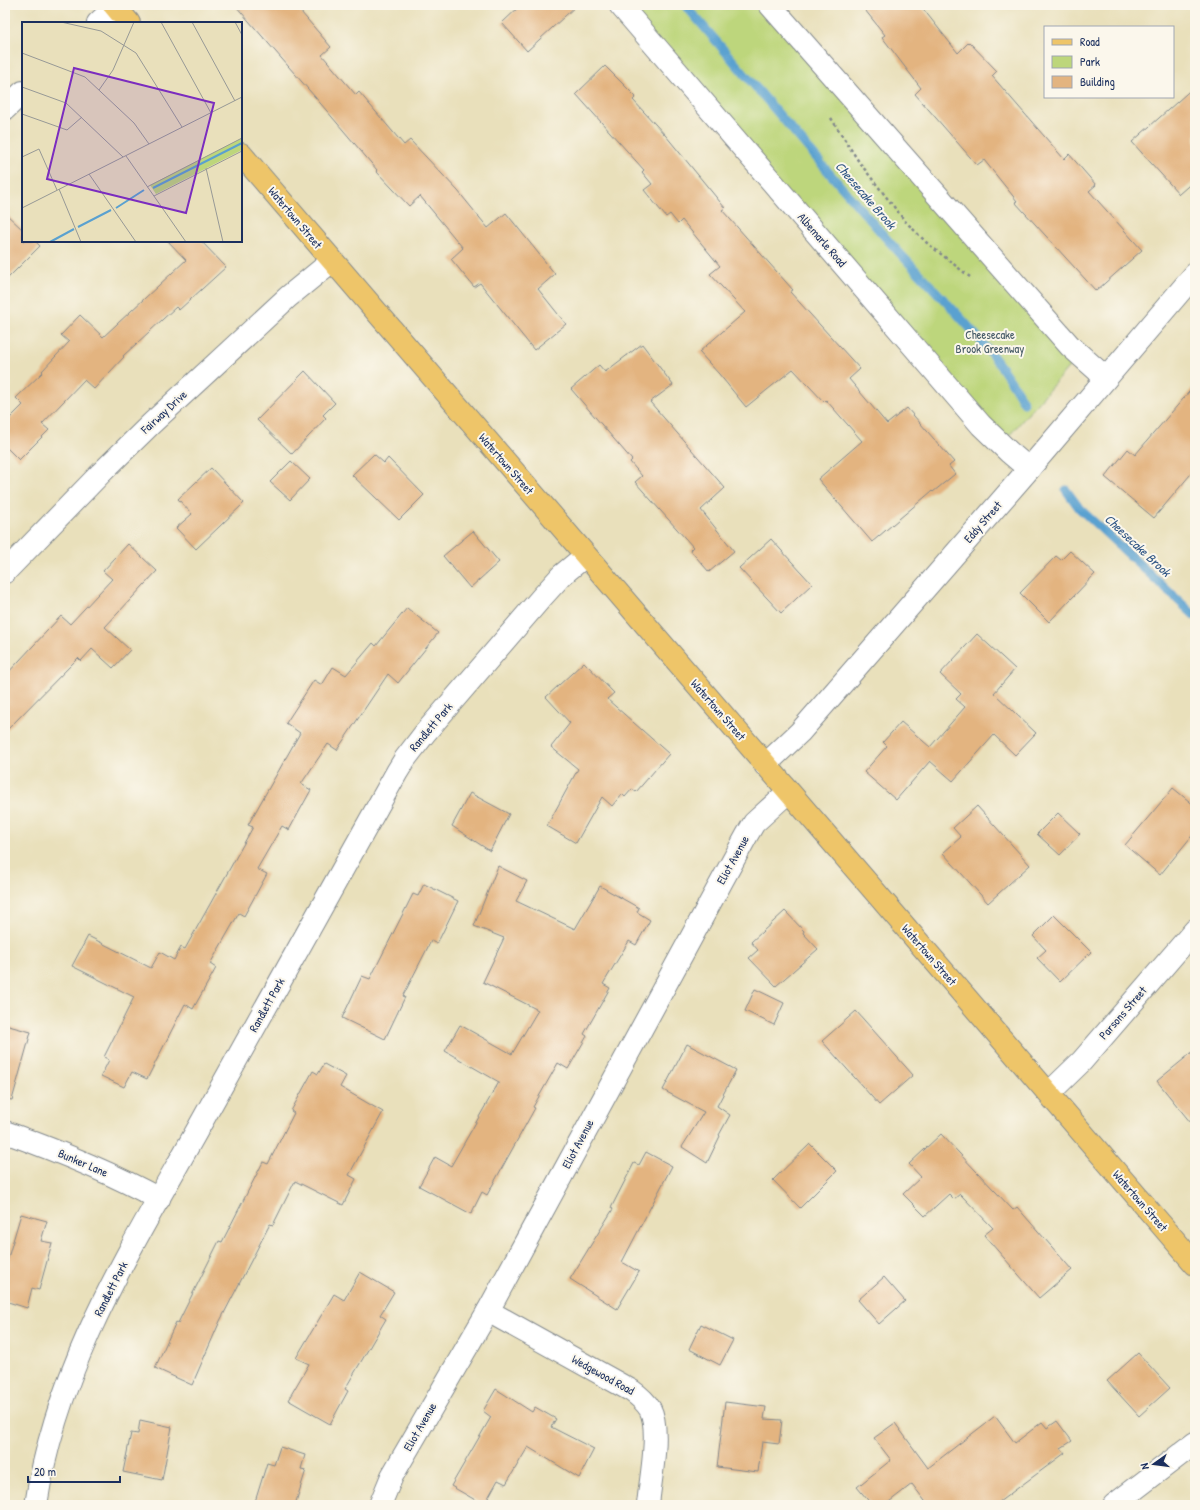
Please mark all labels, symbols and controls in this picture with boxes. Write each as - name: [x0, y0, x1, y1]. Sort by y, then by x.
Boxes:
- inset map: [22, 22, 242, 242]
- legend: [1044, 26, 1174, 98]
- text: Road: [1080, 33, 1100, 50]
- text: Park: [1080, 53, 1100, 70]
- text: Building: [1080, 73, 1115, 90]
- water label: Cheesecake Brook: [832, 157, 901, 234]
- street label: Watertown Street: [264, 183, 327, 253]
- street label: Albemarle Road: [794, 209, 851, 271]
- park label: Cheesecake Brook Greenway: [956, 326, 1024, 357]
- street label: Fairway Drive: [136, 386, 191, 438]
- street label: Watertown Street: [475, 429, 538, 499]
- street label: Eddy Street: [960, 496, 1006, 546]
- water label: Cheesecake Brook: [1101, 510, 1176, 581]
- street label: Watertown Street: [687, 675, 750, 745]
- street label: Randlett Park: [405, 698, 456, 755]
- street label: Eliot Avenue: [712, 832, 753, 887]
- street label: Watertown Street: [898, 920, 961, 990]
- street label: Randlett Park: [245, 975, 288, 1035]
- street label: Parsons Street: [1095, 982, 1151, 1043]
- street label: Eliot Avenue: [558, 1116, 598, 1171]
- street label: Bunker Lane: [56, 1144, 111, 1181]
- street label: Watertown Street: [1109, 1166, 1172, 1236]
- street label: Randlett Park: [90, 1258, 132, 1319]
- street label: Wedgewood Road: [569, 1350, 638, 1399]
- street label: Eliot Avenue: [399, 1399, 440, 1454]
- north arrow: [1134, 1444, 1174, 1484]
- scale bar: [28, 1458, 120, 1484]
- text: N: [1137, 1462, 1152, 1471]
- text: 20 m: [34, 1463, 56, 1480]

